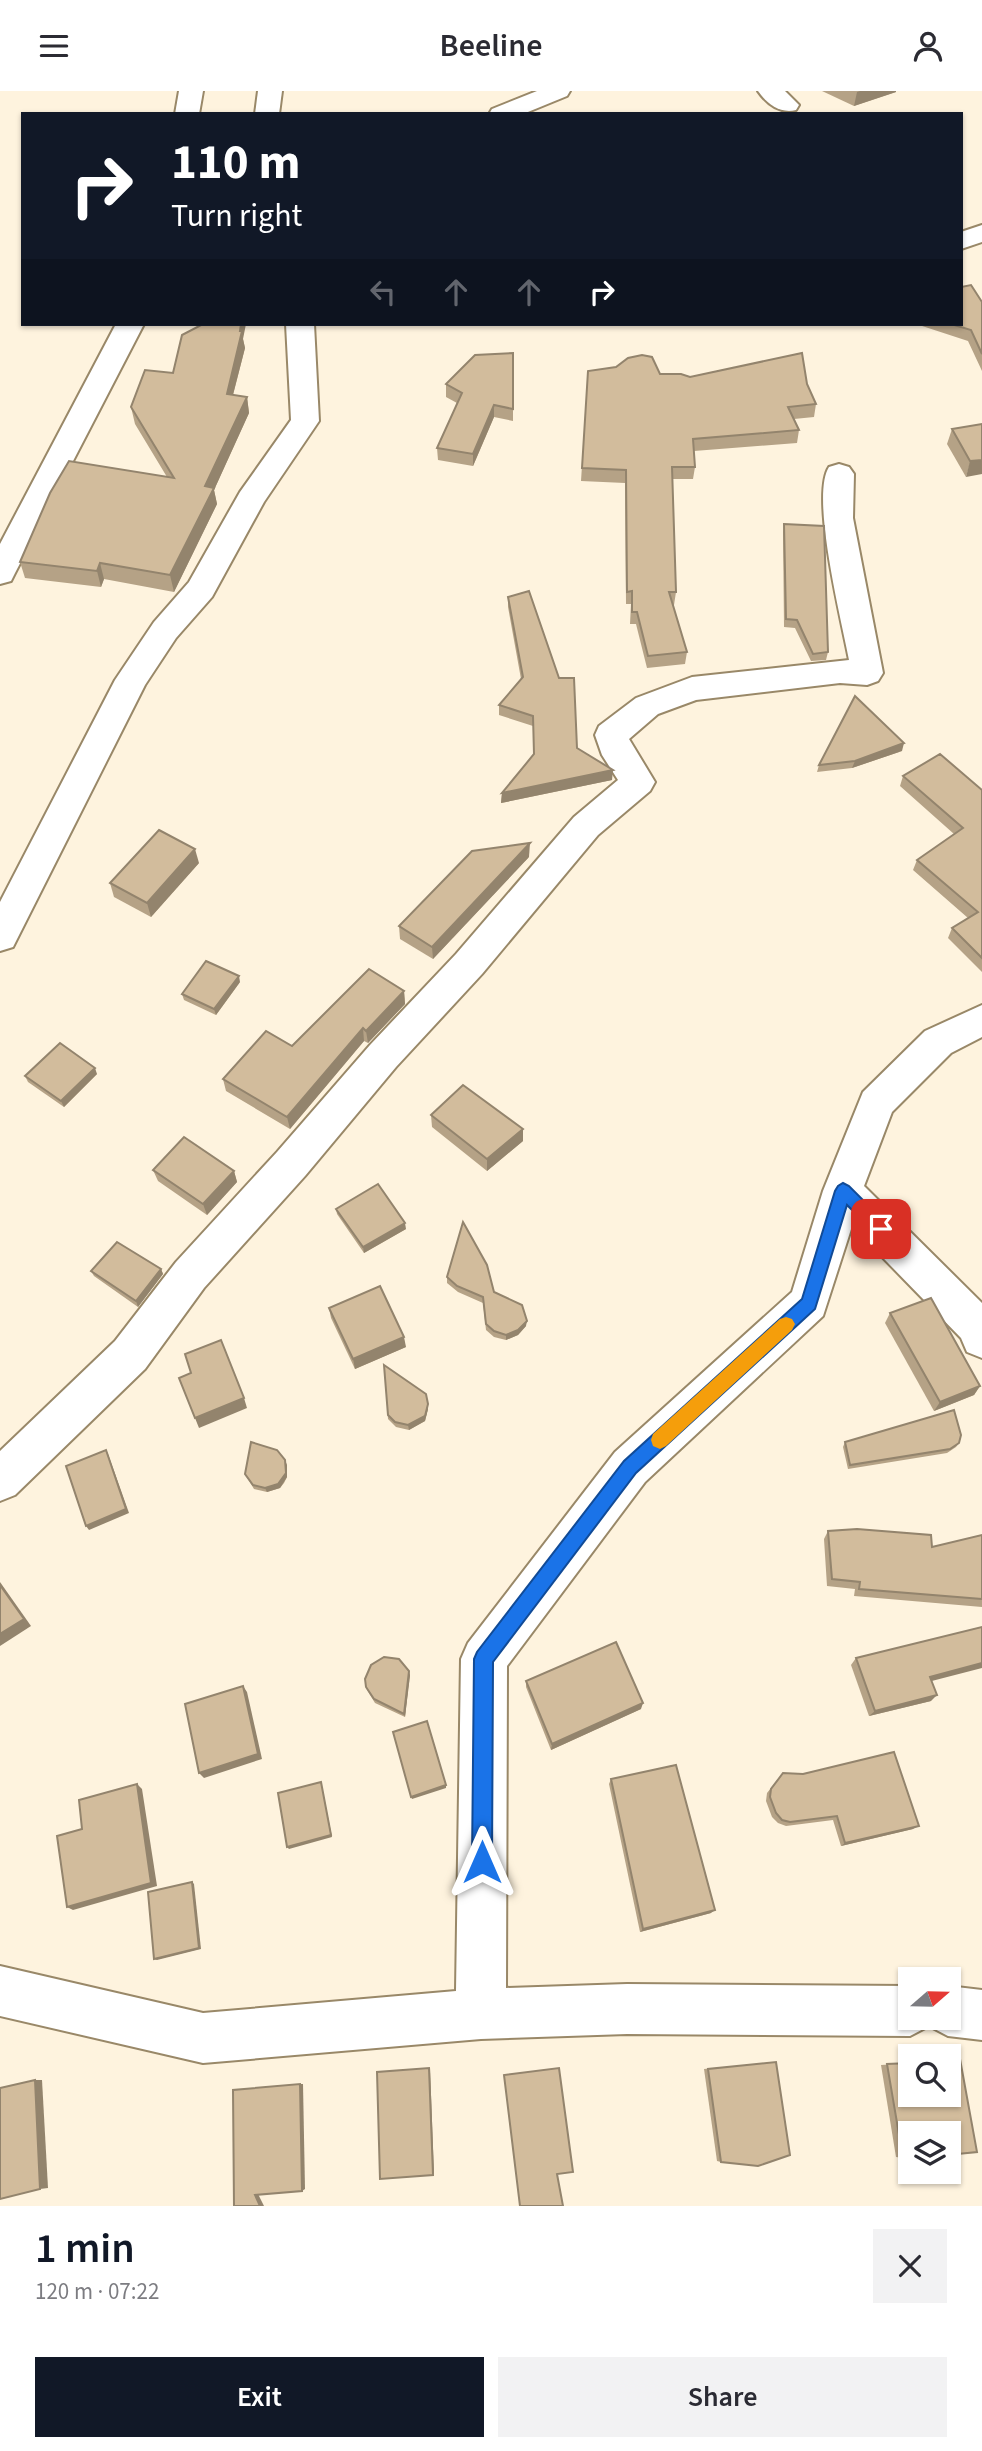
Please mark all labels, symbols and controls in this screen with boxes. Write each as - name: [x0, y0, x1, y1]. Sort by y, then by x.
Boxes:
- text: Beeline: [440, 23, 542, 69]
- icon: menu: [35, 27, 73, 65]
- icon: person: [909, 27, 947, 65]
- text: 110 m: [171, 128, 300, 198]
- icon: right: [56, 140, 147, 231]
- text: Turn right: [171, 193, 302, 239]
- icon: left: [364, 273, 402, 311]
- icon: ahead: [437, 273, 475, 311]
- icon: ahead: [510, 273, 548, 311]
- icon: right: [583, 273, 621, 311]
- pin: [851, 1199, 911, 1259]
- icon: arrive: [862, 1210, 900, 1248]
- position arrow: [445, 1825, 519, 1899]
- north arrow: [898, 1967, 961, 2030]
- map controls: [898, 1967, 961, 2184]
- button: search: [898, 2044, 961, 2107]
- button: layers: [898, 2121, 961, 2184]
- text: 1 min: [35, 2219, 135, 2279]
- button: close: [873, 2229, 947, 2303]
- text: 120 m · 07:22: [35, 2275, 159, 2308]
- button: Exit: [35, 2357, 484, 2437]
- button: Share: [498, 2357, 947, 2437]

